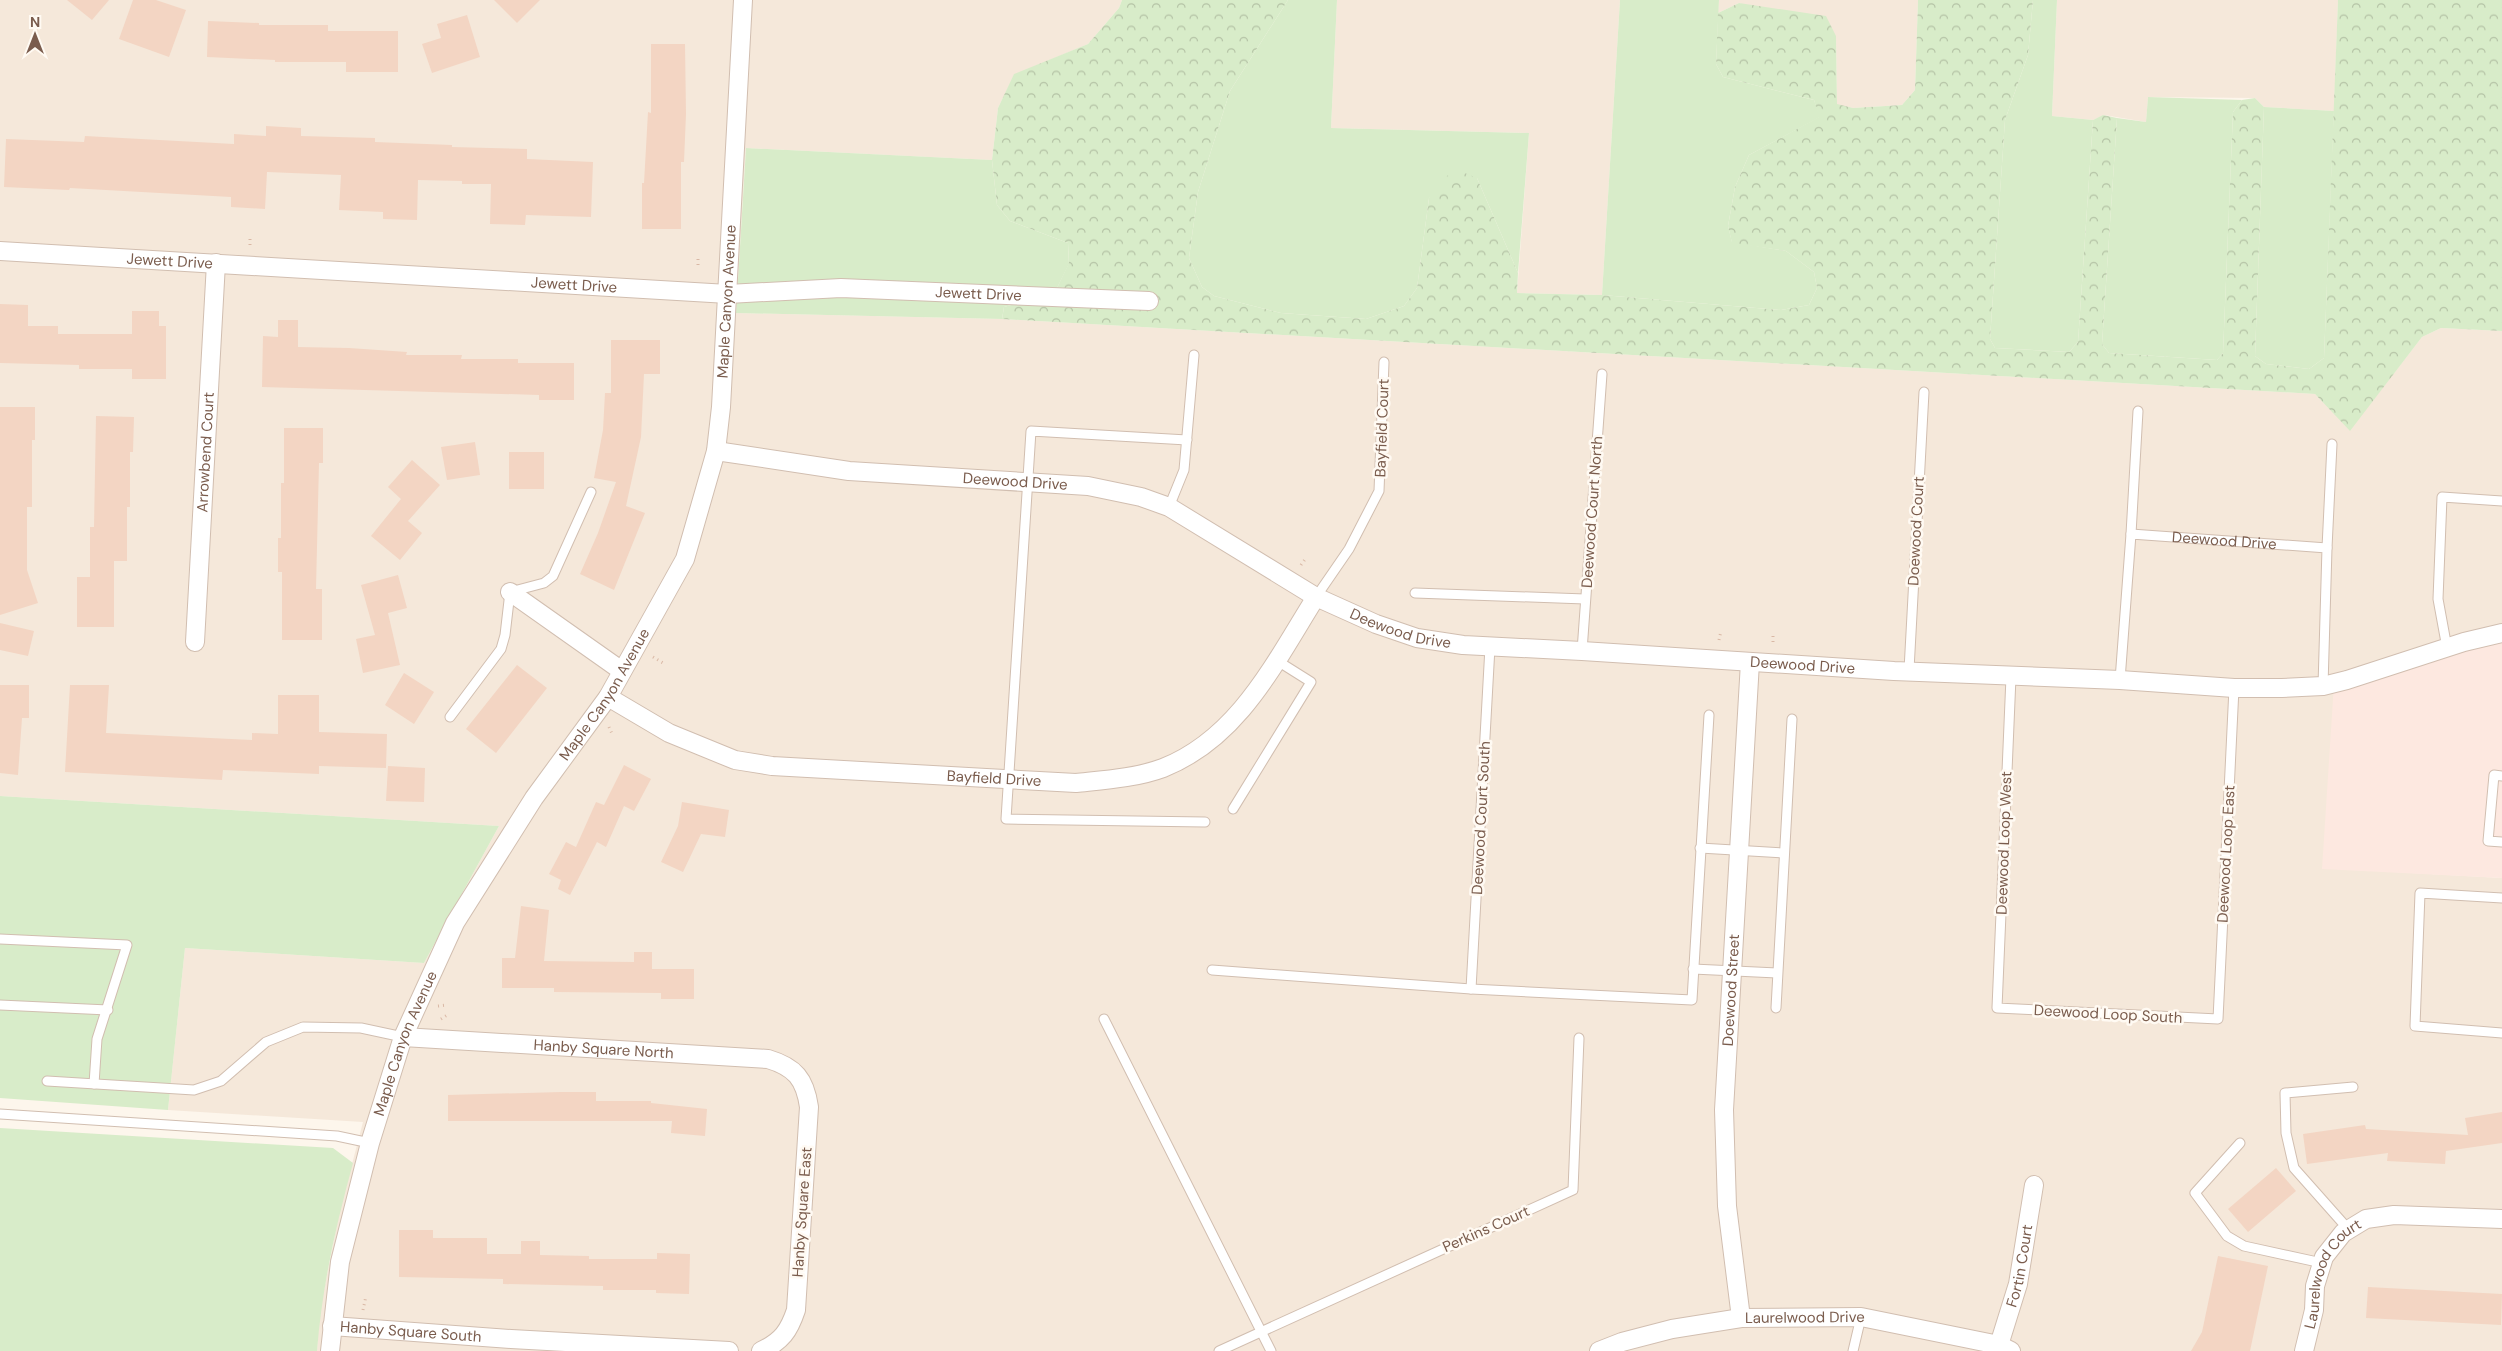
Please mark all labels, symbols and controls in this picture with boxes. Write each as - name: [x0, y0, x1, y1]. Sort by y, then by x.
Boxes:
- north arrow: [10, 10, 60, 60]
- text: N: [30, 13, 40, 31]
- street label: Maple Canyon Avenue: [713, 224, 741, 379]
- street label: Jewett Drive: [126, 248, 213, 274]
- street label: Jewett Drive: [530, 272, 618, 297]
- street label: Jewett Drive: [935, 282, 1022, 306]
- street label: Bayfield Court: [1370, 378, 1394, 478]
- street label: Arrowbend Court: [192, 391, 219, 513]
- street label: Deewood Court North: [1577, 435, 1607, 589]
- street label: Deewood Drive: [962, 468, 1068, 495]
- street label: Doewood Court: [1903, 476, 1929, 586]
- street label: Deewood Drive: [2171, 527, 2277, 554]
- street label: Deewood Drive: [1347, 604, 1452, 653]
- street label: Maple Canyon Avenue: [555, 625, 654, 765]
- street label: Deewood Drive: [1750, 652, 1856, 678]
- street label: Deewood Court South: [1467, 741, 1495, 895]
- street label: Bayfield Drive: [946, 766, 1042, 791]
- street label: Deewood Loop West: [1992, 771, 2017, 915]
- street label: Deewood Loop East: [2212, 785, 2240, 923]
- street label: Doewood Street: [1718, 933, 1744, 1047]
- street label: Maple Canyon Avenue: [369, 968, 442, 1118]
- street label: Deewood Loop South: [2033, 1000, 2183, 1028]
- street label: Hanby Square North: [533, 1035, 674, 1063]
- street label: Hanby Square East: [787, 1146, 817, 1278]
- street label: Perkins Court: [1439, 1201, 1533, 1257]
- street label: Laurelwood Court: [2300, 1214, 2365, 1331]
- street label: Fortin Court: [2001, 1223, 2037, 1310]
- street label: Laurelwood Drive: [1745, 1307, 1865, 1328]
- street label: Hanby Square South: [339, 1317, 482, 1347]

